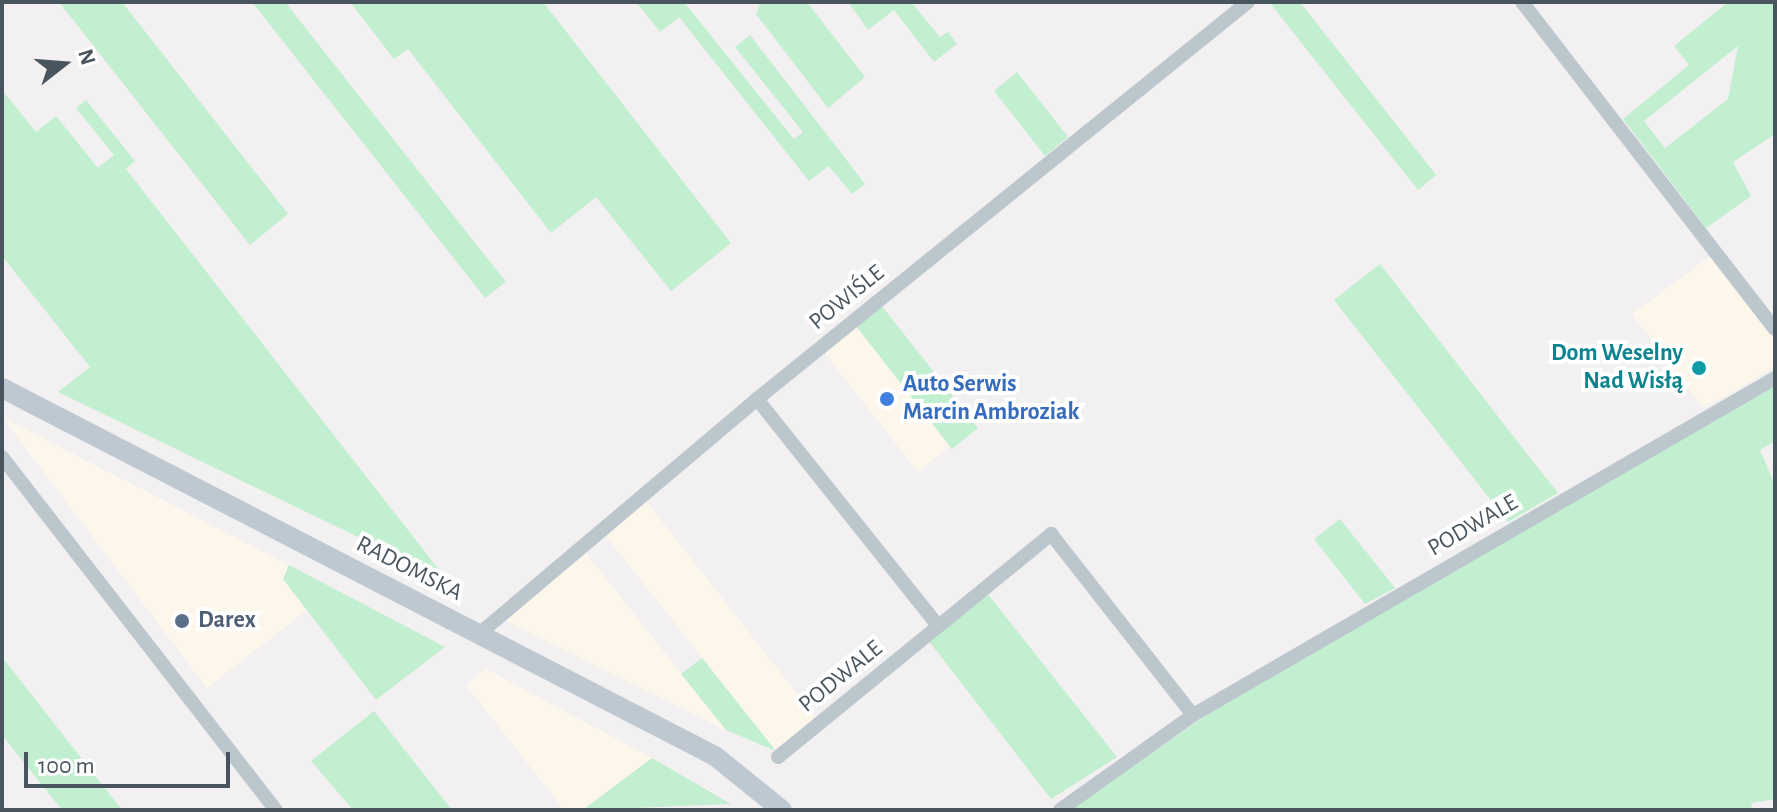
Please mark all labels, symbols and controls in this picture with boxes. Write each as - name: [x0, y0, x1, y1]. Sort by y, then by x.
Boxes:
- north arrow: [24, 24, 104, 104]
- text: N: [74, 46, 100, 68]
- street label: POWIŚLE: [804, 259, 890, 337]
- place label: Dom Weselny Nad Wisłą: [1551, 340, 1683, 396]
- marker: Dom Weselny Nad Wisłą: [1690, 359, 1708, 377]
- place label: Auto Serwis Marcin Ambroziak: [903, 371, 1079, 427]
- marker: Auto Serwis Marcin Ambroziak: [878, 390, 896, 408]
- street label: PODWALE: [1423, 489, 1523, 563]
- street label: RADOMSKA: [351, 530, 467, 608]
- place label: Darex: [198, 607, 256, 635]
- marker: Darex: [173, 612, 191, 630]
- street label: PODWALE: [793, 635, 889, 719]
- scale bar: [28, 736, 234, 786]
- text: 100 m: [38, 754, 95, 778]

